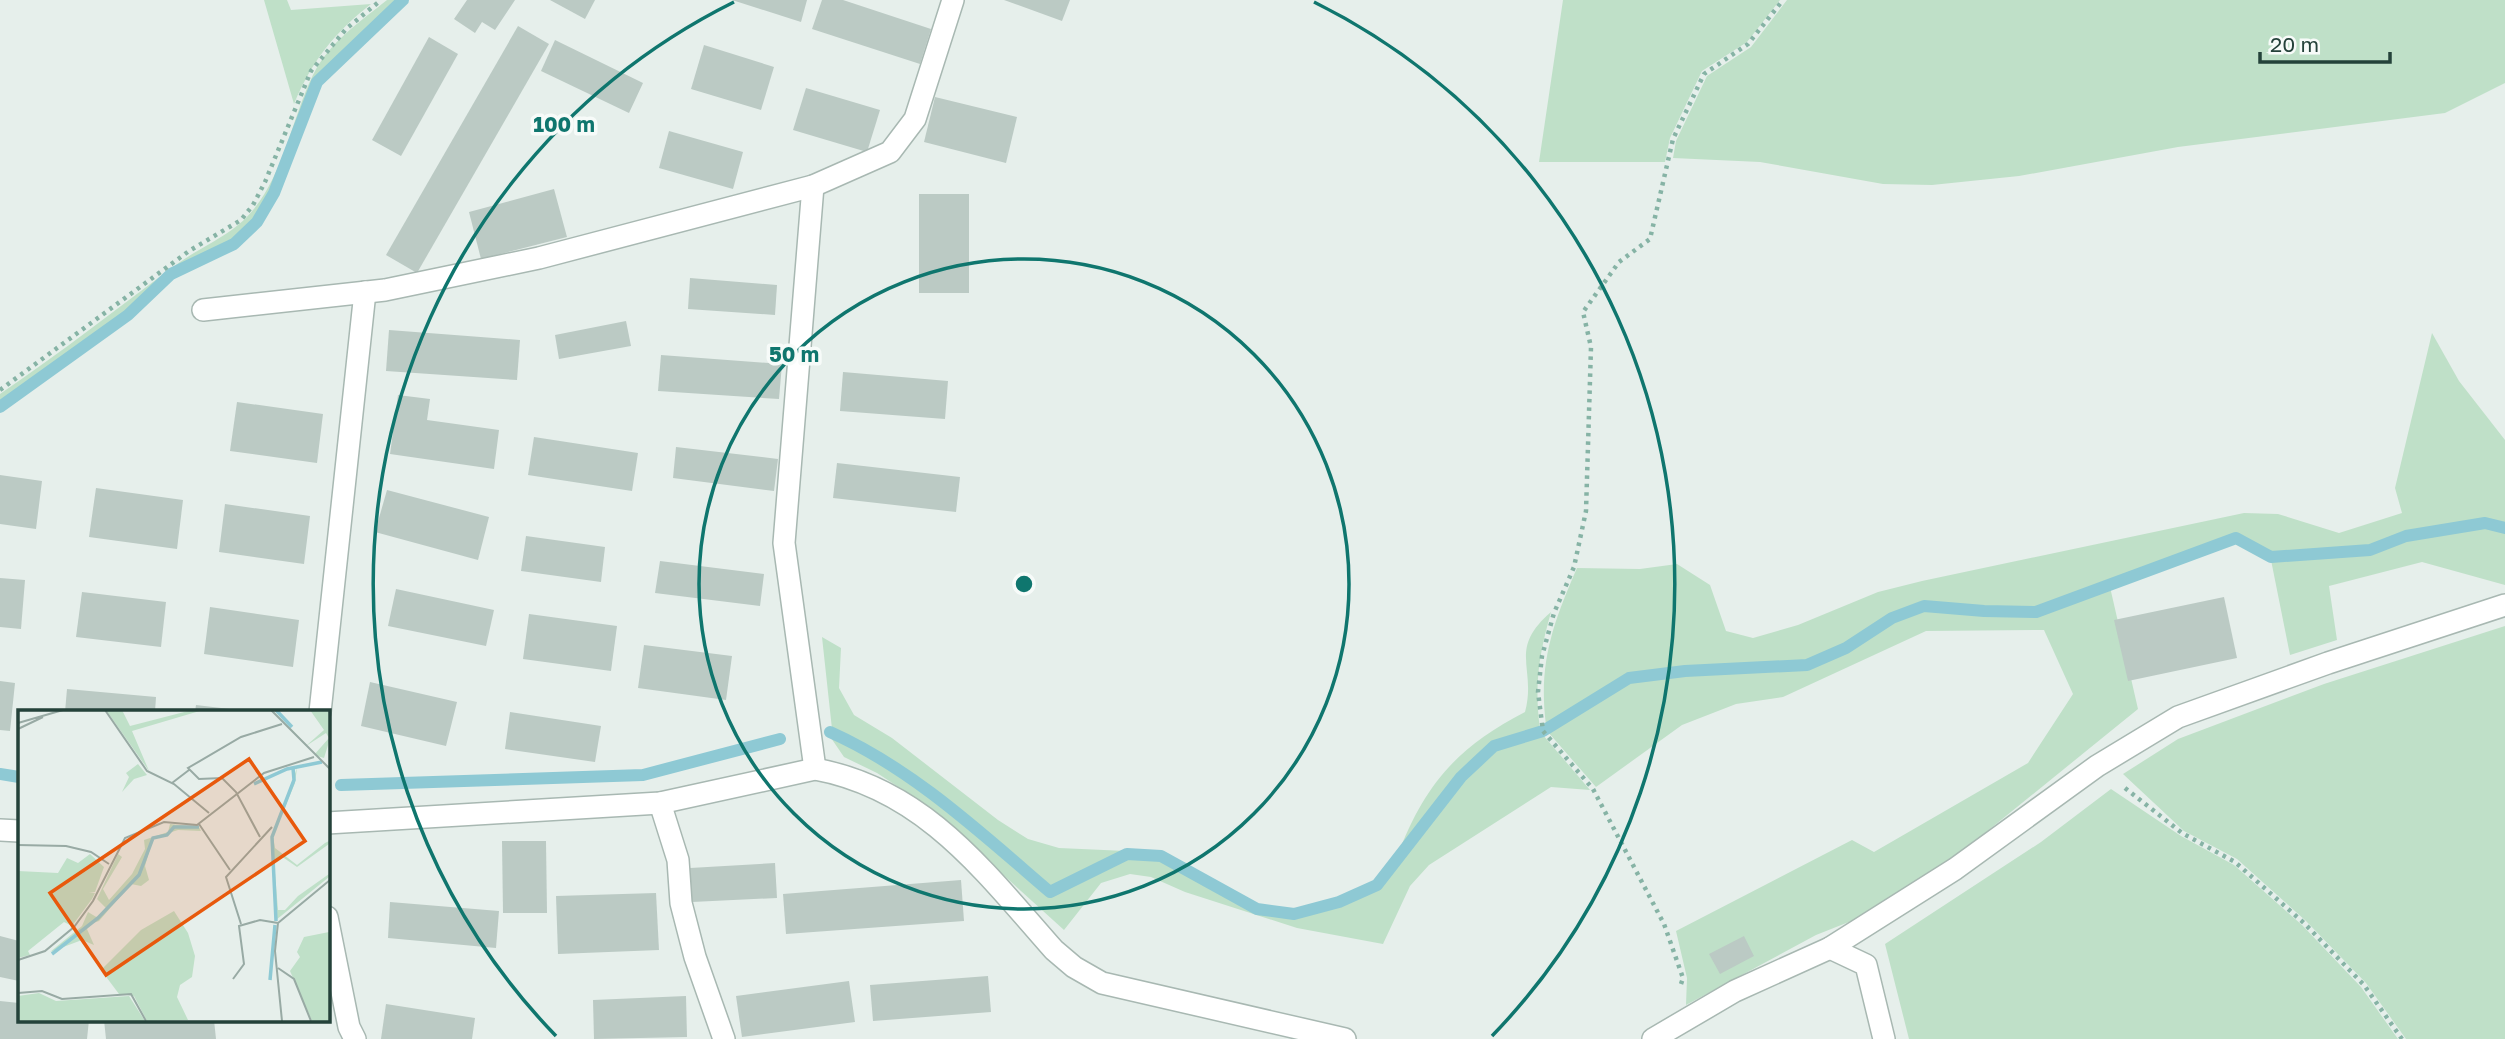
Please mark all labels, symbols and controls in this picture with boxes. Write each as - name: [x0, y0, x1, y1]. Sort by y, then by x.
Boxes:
- scale bar: [2260, 21, 2390, 65]
- text: 20 m: [2270, 31, 2319, 57]
- text: 100 m: [533, 111, 595, 137]
- text: 50 m: [769, 341, 819, 367]
- centre of rings: [1012, 572, 1036, 596]
- inset map: [18, 710, 329, 1021]

